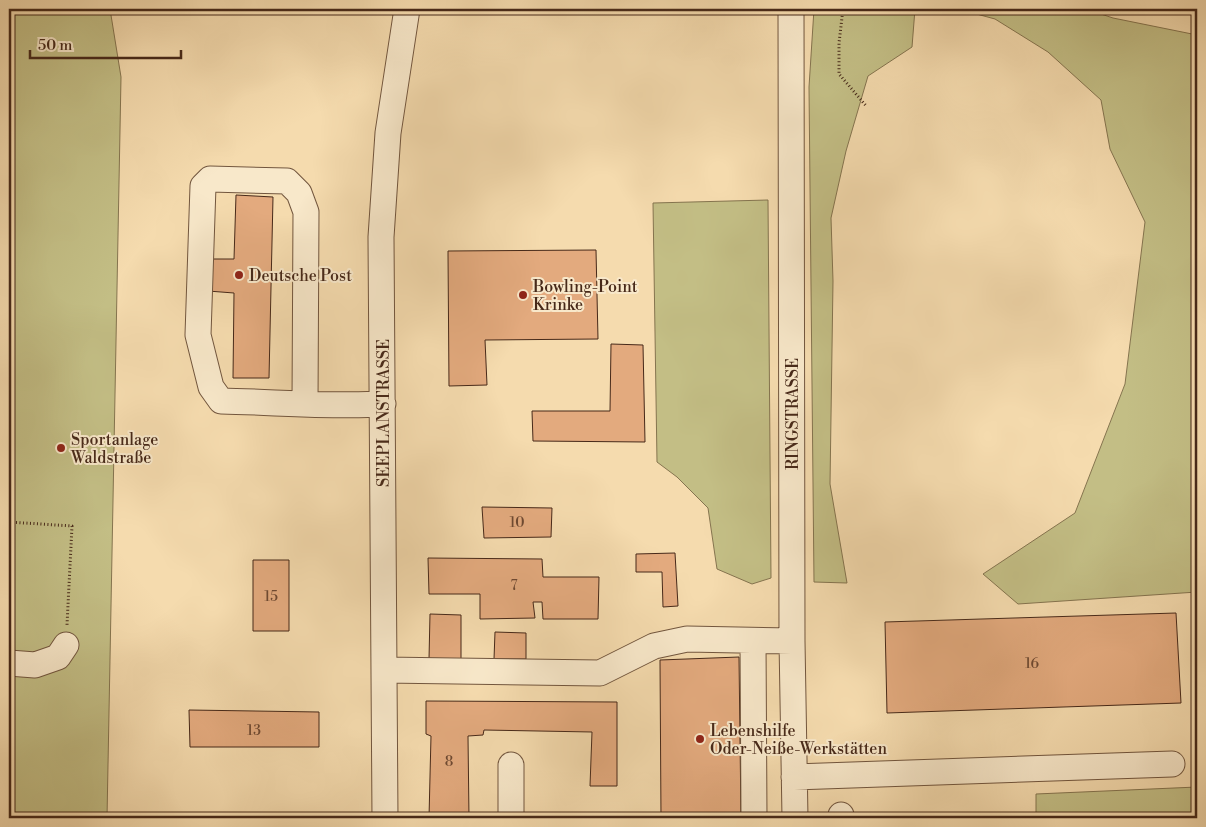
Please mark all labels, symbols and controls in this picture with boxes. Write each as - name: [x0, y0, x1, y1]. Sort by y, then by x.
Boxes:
- scale bar: [30, 28, 181, 60]
- text: 50 m: [38, 36, 72, 55]
- place label: Deutsche Post: [249, 266, 352, 286]
- marker: Deutsche Post: [233, 269, 245, 281]
- place label: Bowling-Point Krinke: [532, 277, 638, 315]
- marker: Bowling-Point Krinke: [517, 289, 529, 301]
- street label: SEEPLANSTRASSE: [374, 339, 394, 487]
- street label: RINGSTRASSE: [783, 358, 803, 470]
- place label: Sportanlage Waldstraße: [70, 430, 158, 468]
- marker: Sportanlage Waldstraße: [55, 442, 67, 454]
- house number: 10: [510, 514, 524, 532]
- house number: 7: [510, 577, 518, 595]
- house number: 15: [264, 588, 278, 606]
- house number: 16: [1025, 655, 1040, 673]
- place label: Lebenshilfe Oder-Neiße-Werkstätten: [710, 721, 887, 759]
- house number: 13: [247, 722, 261, 740]
- marker: Lebenshilfe Oder-Neiße-Werkstätten: [694, 733, 706, 745]
- house number: 8: [445, 753, 453, 771]

